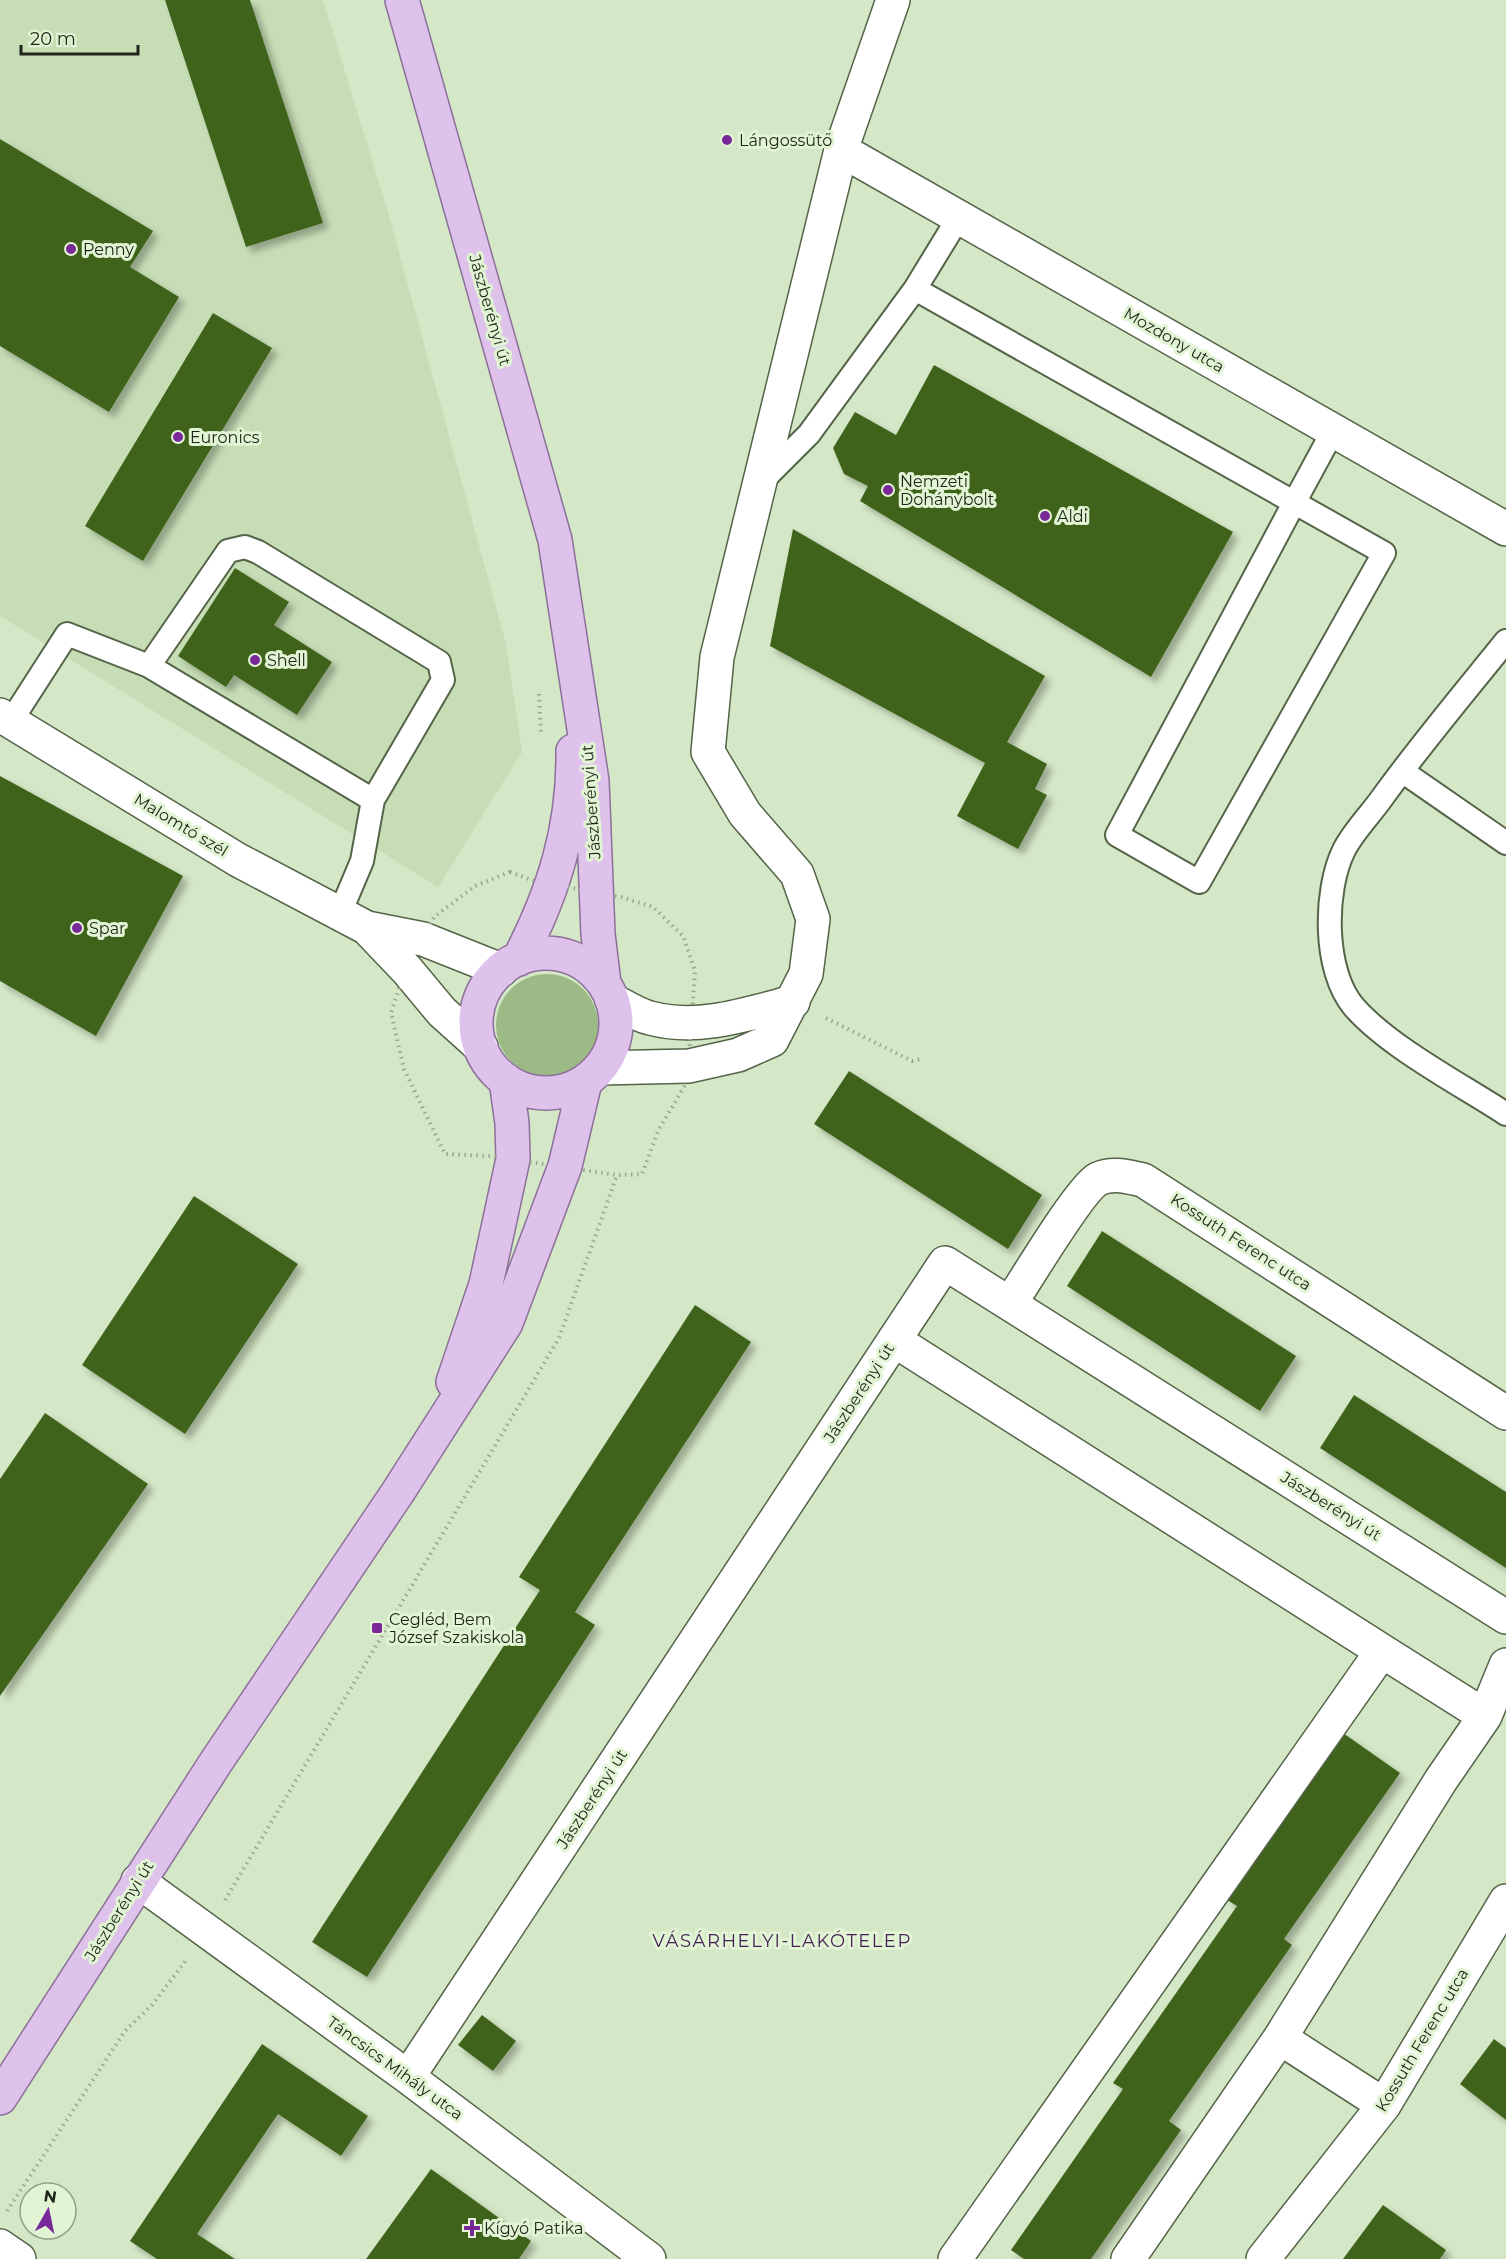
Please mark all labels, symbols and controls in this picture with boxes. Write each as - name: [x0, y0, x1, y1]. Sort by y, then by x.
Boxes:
- scale bar: [21, 18, 138, 56]
- text: 20 m: [30, 28, 76, 50]
- place label: Lángossütő: [739, 131, 832, 150]
- marker: Lángossütő: [720, 133, 734, 147]
- place label: Penny: [83, 240, 134, 259]
- marker: Penny: [64, 242, 78, 256]
- street label: Jászberényi út: [465, 251, 515, 368]
- street label: Mozdony utca: [1120, 304, 1228, 376]
- place label: Euronics: [190, 428, 260, 447]
- marker: Euronics: [171, 430, 185, 444]
- place label: Nemzeti Dohánybolt: [900, 472, 995, 509]
- marker: Nemzeti Dohánybolt: [881, 483, 895, 497]
- place label: Aldi: [1057, 507, 1088, 526]
- marker: Aldi: [1038, 509, 1052, 523]
- place label: Shell: [267, 651, 306, 670]
- marker: Shell: [248, 653, 262, 667]
- street label: Jászberényi út: [577, 744, 605, 861]
- street label: Malomtó szél: [131, 789, 231, 861]
- place label: Spar: [89, 919, 126, 938]
- marker: Spar: [70, 921, 84, 935]
- street label: Kossuth Ferenc utca: [1167, 1189, 1315, 1295]
- street label: Jászberényi út: [819, 1339, 898, 1447]
- street label: Jászberényi út: [1276, 1467, 1385, 1545]
- place label: Cegléd, Bem József Szakiskola: [388, 1610, 524, 1647]
- marker: Cegléd, Bem József Szakiskola: [370, 1621, 384, 1635]
- street label: Jászberényi út: [552, 1745, 631, 1853]
- street label: Jászberényi út: [80, 1857, 158, 1966]
- district label: VÁSÁRHELYI-LAKÓTELEP: [652, 1930, 912, 1952]
- street label: Kossuth Ferenc utca: [1372, 1965, 1472, 2115]
- street label: Táncsics Mihály utca: [323, 2012, 467, 2124]
- north arrow: [18, 2181, 78, 2241]
- text: N: [42, 2186, 58, 2207]
- place label: Kígyó Patika: [484, 2219, 584, 2238]
- marker: Kígyó Patika: [465, 2221, 479, 2235]

